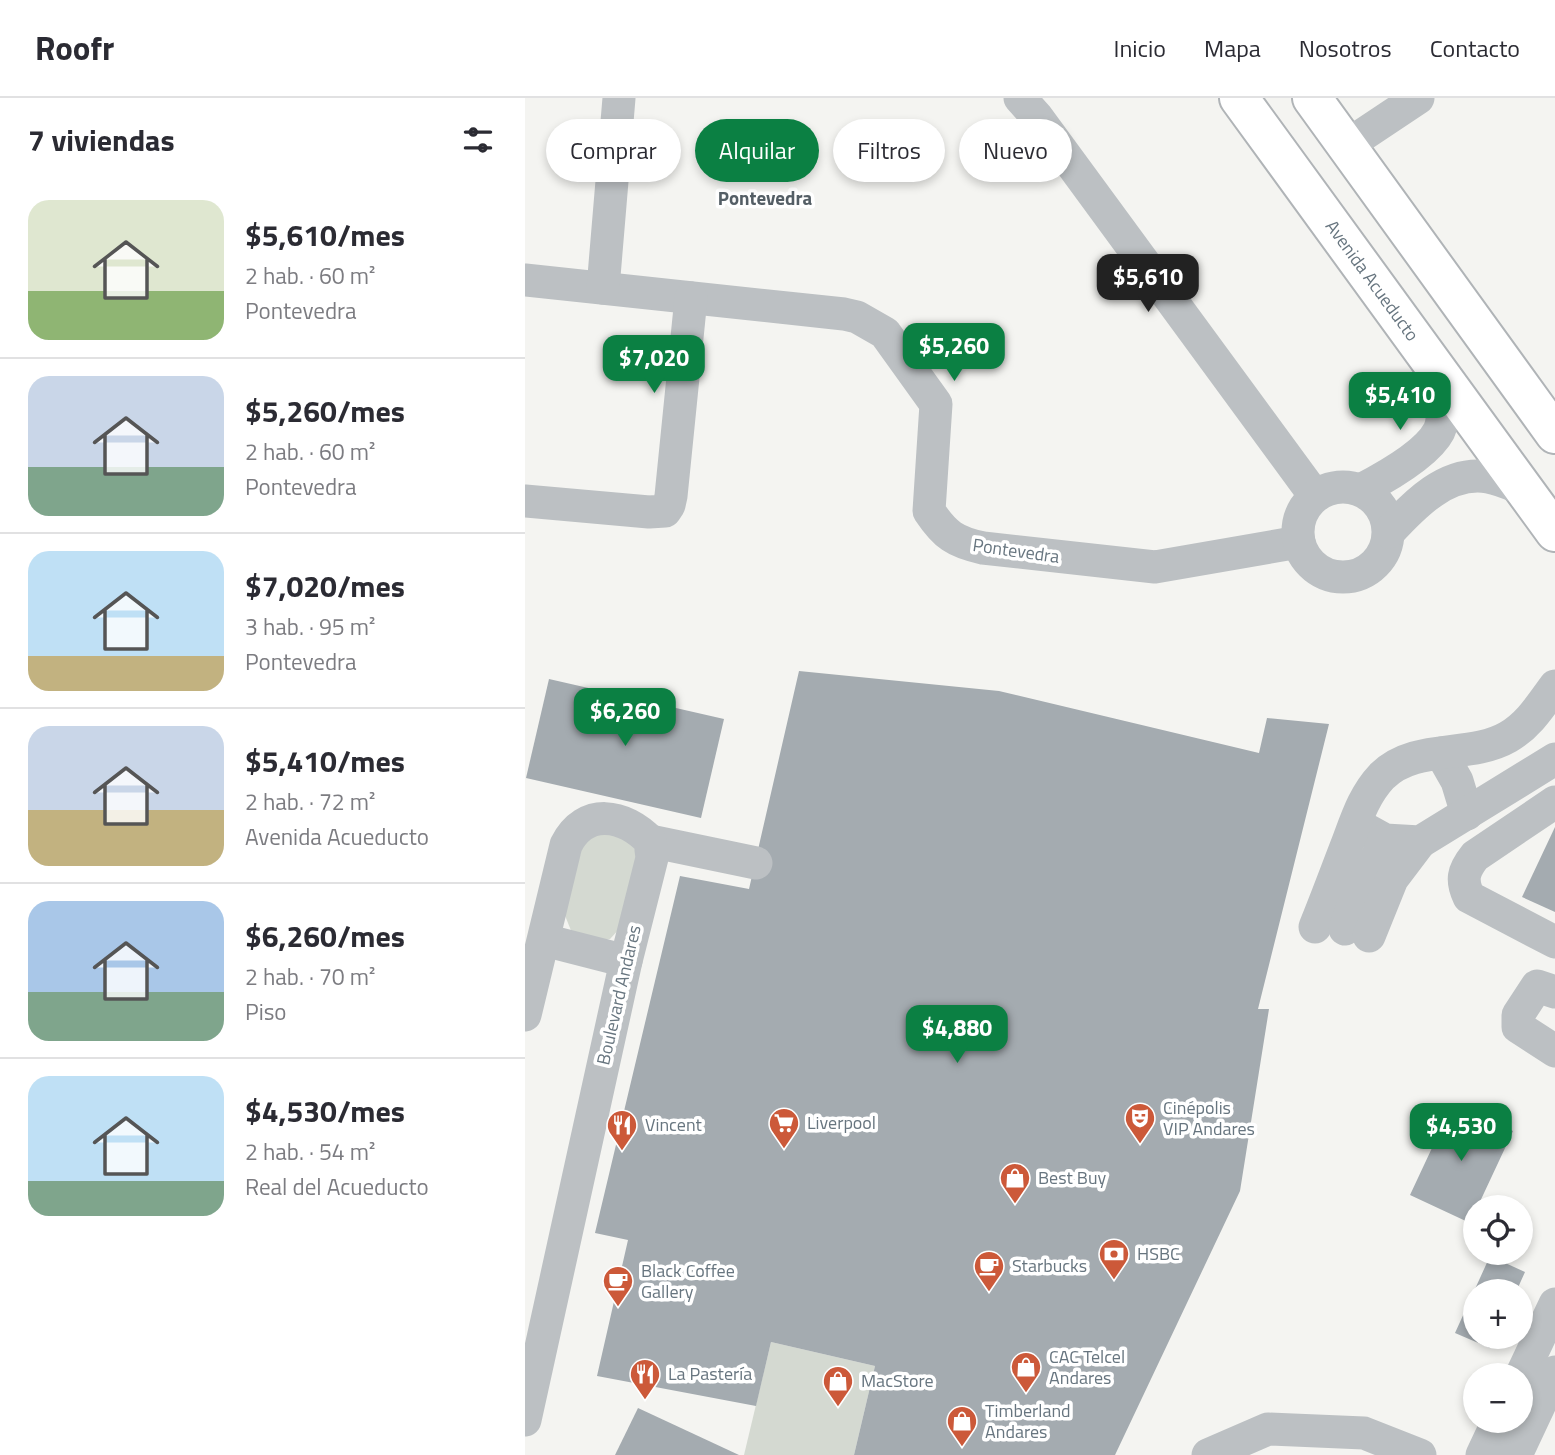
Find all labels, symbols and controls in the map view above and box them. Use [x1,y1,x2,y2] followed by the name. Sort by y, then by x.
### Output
[35,23,114,73] text: Roofr
[1114,30,1166,66] text: Inicio
[1204,30,1261,66] text: Mapa
[1299,30,1392,66] text: Nosotros
[1430,30,1520,66] text: Contacto
[28,117,175,163] text: 7 viviendas
[546,119,681,182] chip: Comprar
[695,119,819,182] chip: Alquilar
[833,119,945,182] chip: Filtros
[959,119,1072,182] chip: Nuevo
[459,121,497,159] icon: filters
[718,183,813,212] district label: Pontevedra
[245,212,405,258] text: $5,610/mes
[1319,214,1426,347] street label: Avenida Acueducto
[84,228,168,312] icon: home
[1091,254,1205,314] pin: $5,610
[245,258,375,293] text: 2 hab. · 60 m²
[1113,259,1183,294] text: $5,610
[245,293,357,328] text: Pontevedra
[897,324,1011,383] pin: $5,260
[919,328,989,363] text: $5,260
[597,336,711,395] pin: $7,020
[619,340,689,375] text: $7,020
[1343,372,1457,432] pin: $5,410
[1365,377,1435,412] text: $5,410
[245,388,405,434] text: $5,260/mes
[84,404,168,488] icon: home
[245,434,375,469] text: 2 hab. · 60 m²
[245,469,357,504] text: Pontevedra
[971,531,1061,570] street label: Pontevedra
[245,563,405,609] text: $7,020/mes
[84,579,168,663] icon: home
[245,609,375,644] text: 3 hab. · 95 m²
[245,644,357,679] text: Pontevedra
[568,688,682,748] pin: $6,260
[590,693,660,728] text: $6,260
[245,738,405,784] text: $5,410/mes
[84,754,168,838] icon: home
[245,784,375,819] text: 2 hab. · 72 m²
[245,819,429,854] text: Avenida Acueducto
[245,913,405,959] text: $6,260/mes
[589,922,648,1067] street label: Boulevard Andares
[84,929,168,1013] icon: home
[245,959,375,994] text: 2 hab. · 70 m²
[245,994,287,1029] text: Piso
[900,1006,1014,1065] pin: $4,880
[922,1010,992,1045] text: $4,880
[245,1088,405,1134] text: $4,530/mes
[1163,1094,1255,1142] place label: Cinépolis VIP Andares
[1123,1101,1157,1145] theatre icon: Cinépolis VIP Andares
[84,1104,168,1188] icon: home
[1404,1104,1518,1163] pin: $4,530
[767,1106,801,1150] supermarket icon: Liverpool
[605,1108,639,1152] restaurant icon: Vincent
[1426,1108,1496,1143] text: $4,530
[807,1109,876,1136] place label: Liverpool
[645,1111,703,1138] place label: Vincent
[245,1134,375,1169] text: 2 hab. · 54 m²
[998,1161,1032,1205] shop icon: Best Buy
[1038,1164,1106,1191] place label: Best Buy
[245,1169,429,1204] text: Real del Acueducto
[1463,1195,1533,1433] map controls
[1463,1195,1533,1265] button: locate
[1097,1237,1131,1281] bank icon: HSBC
[1137,1240,1180,1267] place label: HSBC
[972,1249,1006,1293] cafe icon: Starbucks
[1012,1252,1087,1279] place label: Starbucks
[641,1257,735,1305] place label: Black Coffee Gallery
[601,1264,635,1308] cafe icon: Black Coffee Gallery
[1463,1279,1533,1349] button: +
[1049,1343,1125,1391] place label: CAC Telcel Andares
[1009,1350,1043,1394] shop icon: CAC Telcel Andares
[628,1357,662,1401] restaurant icon: La Pastería
[668,1360,752,1387] place label: La Pastería
[1463,1363,1533,1433] button: −
[821,1364,855,1408] shop icon: MacStore
[861,1367,934,1394] place label: MacStore
[985,1397,1071,1445] place label: Timberland Andares
[945,1404,979,1448] shop icon: Timberland Andares

